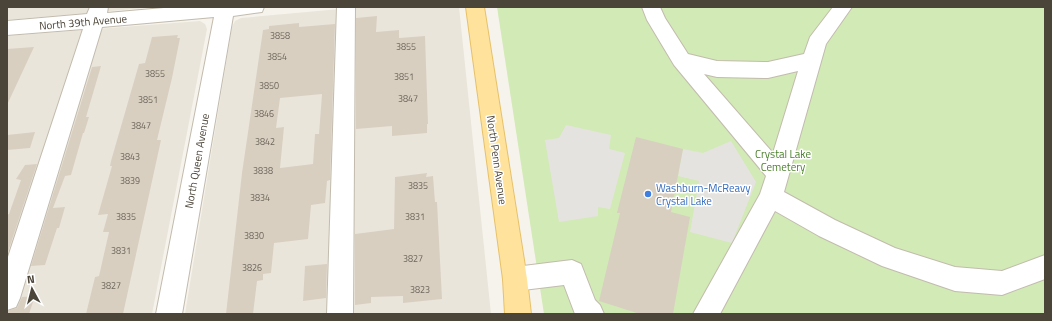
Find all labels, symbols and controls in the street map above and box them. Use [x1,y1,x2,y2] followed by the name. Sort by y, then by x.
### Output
[38,10,128,34] street label: North 39th Avenue
[270,29,290,42] house number: 3858
[396,40,416,53] house number: 3855
[267,50,287,63] house number: 3854
[145,67,165,80] house number: 3855
[394,70,414,83] house number: 3851
[259,79,279,92] house number: 3850
[398,92,418,105] house number: 3847
[138,93,158,106] house number: 3851
[254,107,274,120] house number: 3846
[181,112,213,210] street label: North Queen Avenue
[483,114,511,206] street label: North Penn Avenue
[131,119,151,132] house number: 3847
[255,135,275,148] house number: 3842
[755,146,811,175] park label: Crystal Lake Cemetery
[120,150,140,163] house number: 3843
[253,164,273,177] house number: 3838
[120,174,140,187] house number: 3839
[408,179,428,192] house number: 3835
[656,180,751,209] place label: Washburn-McReavy Crystal Lake
[643,189,653,199] marker: Washburn-McReavy Crystal Lake
[250,191,270,204] house number: 3834
[116,210,136,223] house number: 3835
[405,210,425,223] house number: 3831
[244,229,264,242] house number: 3830
[111,244,131,257] house number: 3831
[403,252,423,265] house number: 3827
[242,261,262,274] house number: 3826
[12,269,52,309] north arrow
[26,271,36,287] text: N
[101,279,121,292] house number: 3827
[410,283,430,296] house number: 3823

